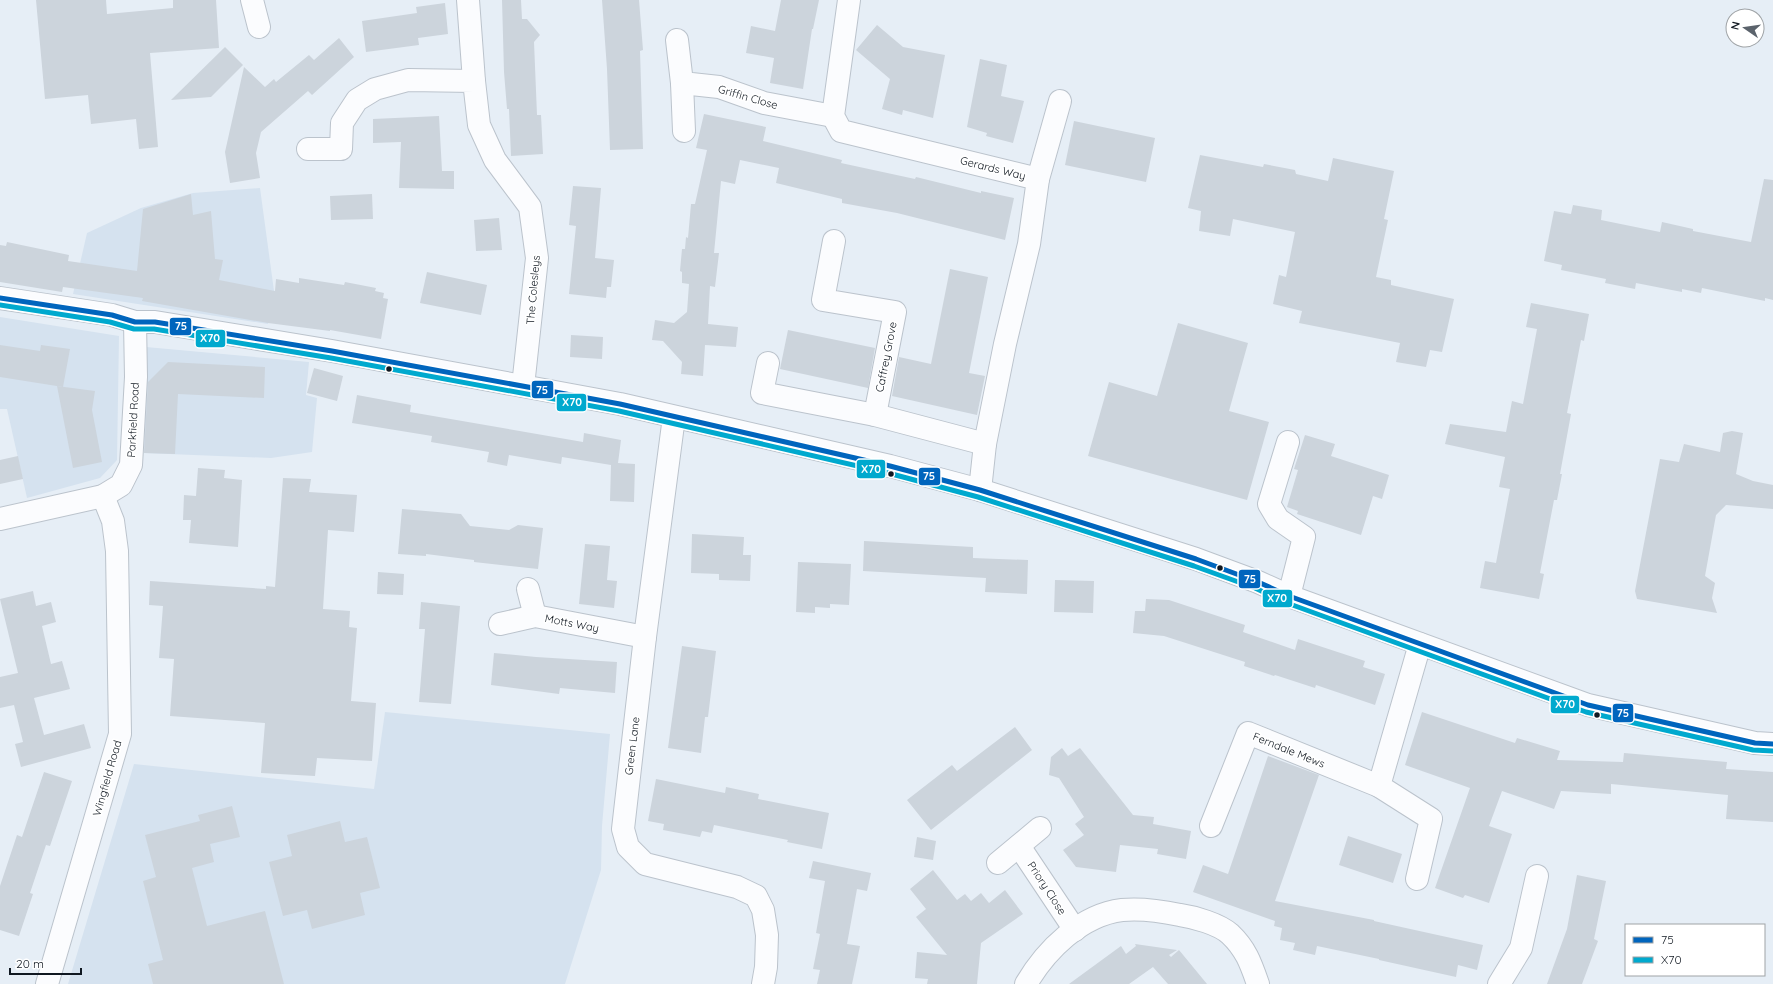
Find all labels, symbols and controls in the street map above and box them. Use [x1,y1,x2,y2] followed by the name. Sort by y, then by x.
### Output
[1725,8,1765,48] north arrow
[1728,20,1743,31] text: N
[717,82,779,112] street label: Griffin Close
[959,153,1027,183] street label: Gerards Way
[523,255,543,325] street label: The Colesleys
[169,317,192,336] line badge: 75
[175,319,187,333] text: 75
[872,321,900,393] street label: Caffrey Grove
[195,329,226,348] line badge: X70
[200,331,220,345] text: X70
[384,364,394,374] unlabelled marker
[531,380,554,399] line badge: 75
[124,382,142,458] street label: Parkfield Road
[536,383,548,397] text: 75
[556,393,587,412] line badge: X70
[562,395,582,409] text: X70
[856,459,886,479] line badge: X70
[861,462,881,476] text: X70
[918,467,941,486] line badge: 75
[886,469,896,479] unlabelled marker
[923,469,935,483] text: 75
[1215,563,1225,573] unlabelled marker
[1238,569,1261,589] line badge: 75
[1244,572,1256,586] text: 75
[1262,589,1293,608] line badge: X70
[1267,591,1287,605] text: X70
[544,611,600,635] street label: Motts Way
[1550,695,1580,714] line badge: X70
[1555,697,1575,711] text: X70
[1612,703,1634,723] line badge: 75
[1617,706,1629,720] text: 75
[1592,710,1602,720] unlabelled marker
[621,716,643,776] street label: Green Lane
[1251,729,1327,771] street label: Ferndale Mews
[90,739,124,817] street label: Wingfield Road
[1025,859,1069,917] street label: Priory Close
[1625,924,1765,976] legend
[1661,932,1674,947] text: 75
[10,950,81,976] scale bar
[1661,952,1682,967] text: X70
[16,956,44,971] text: 20 m

